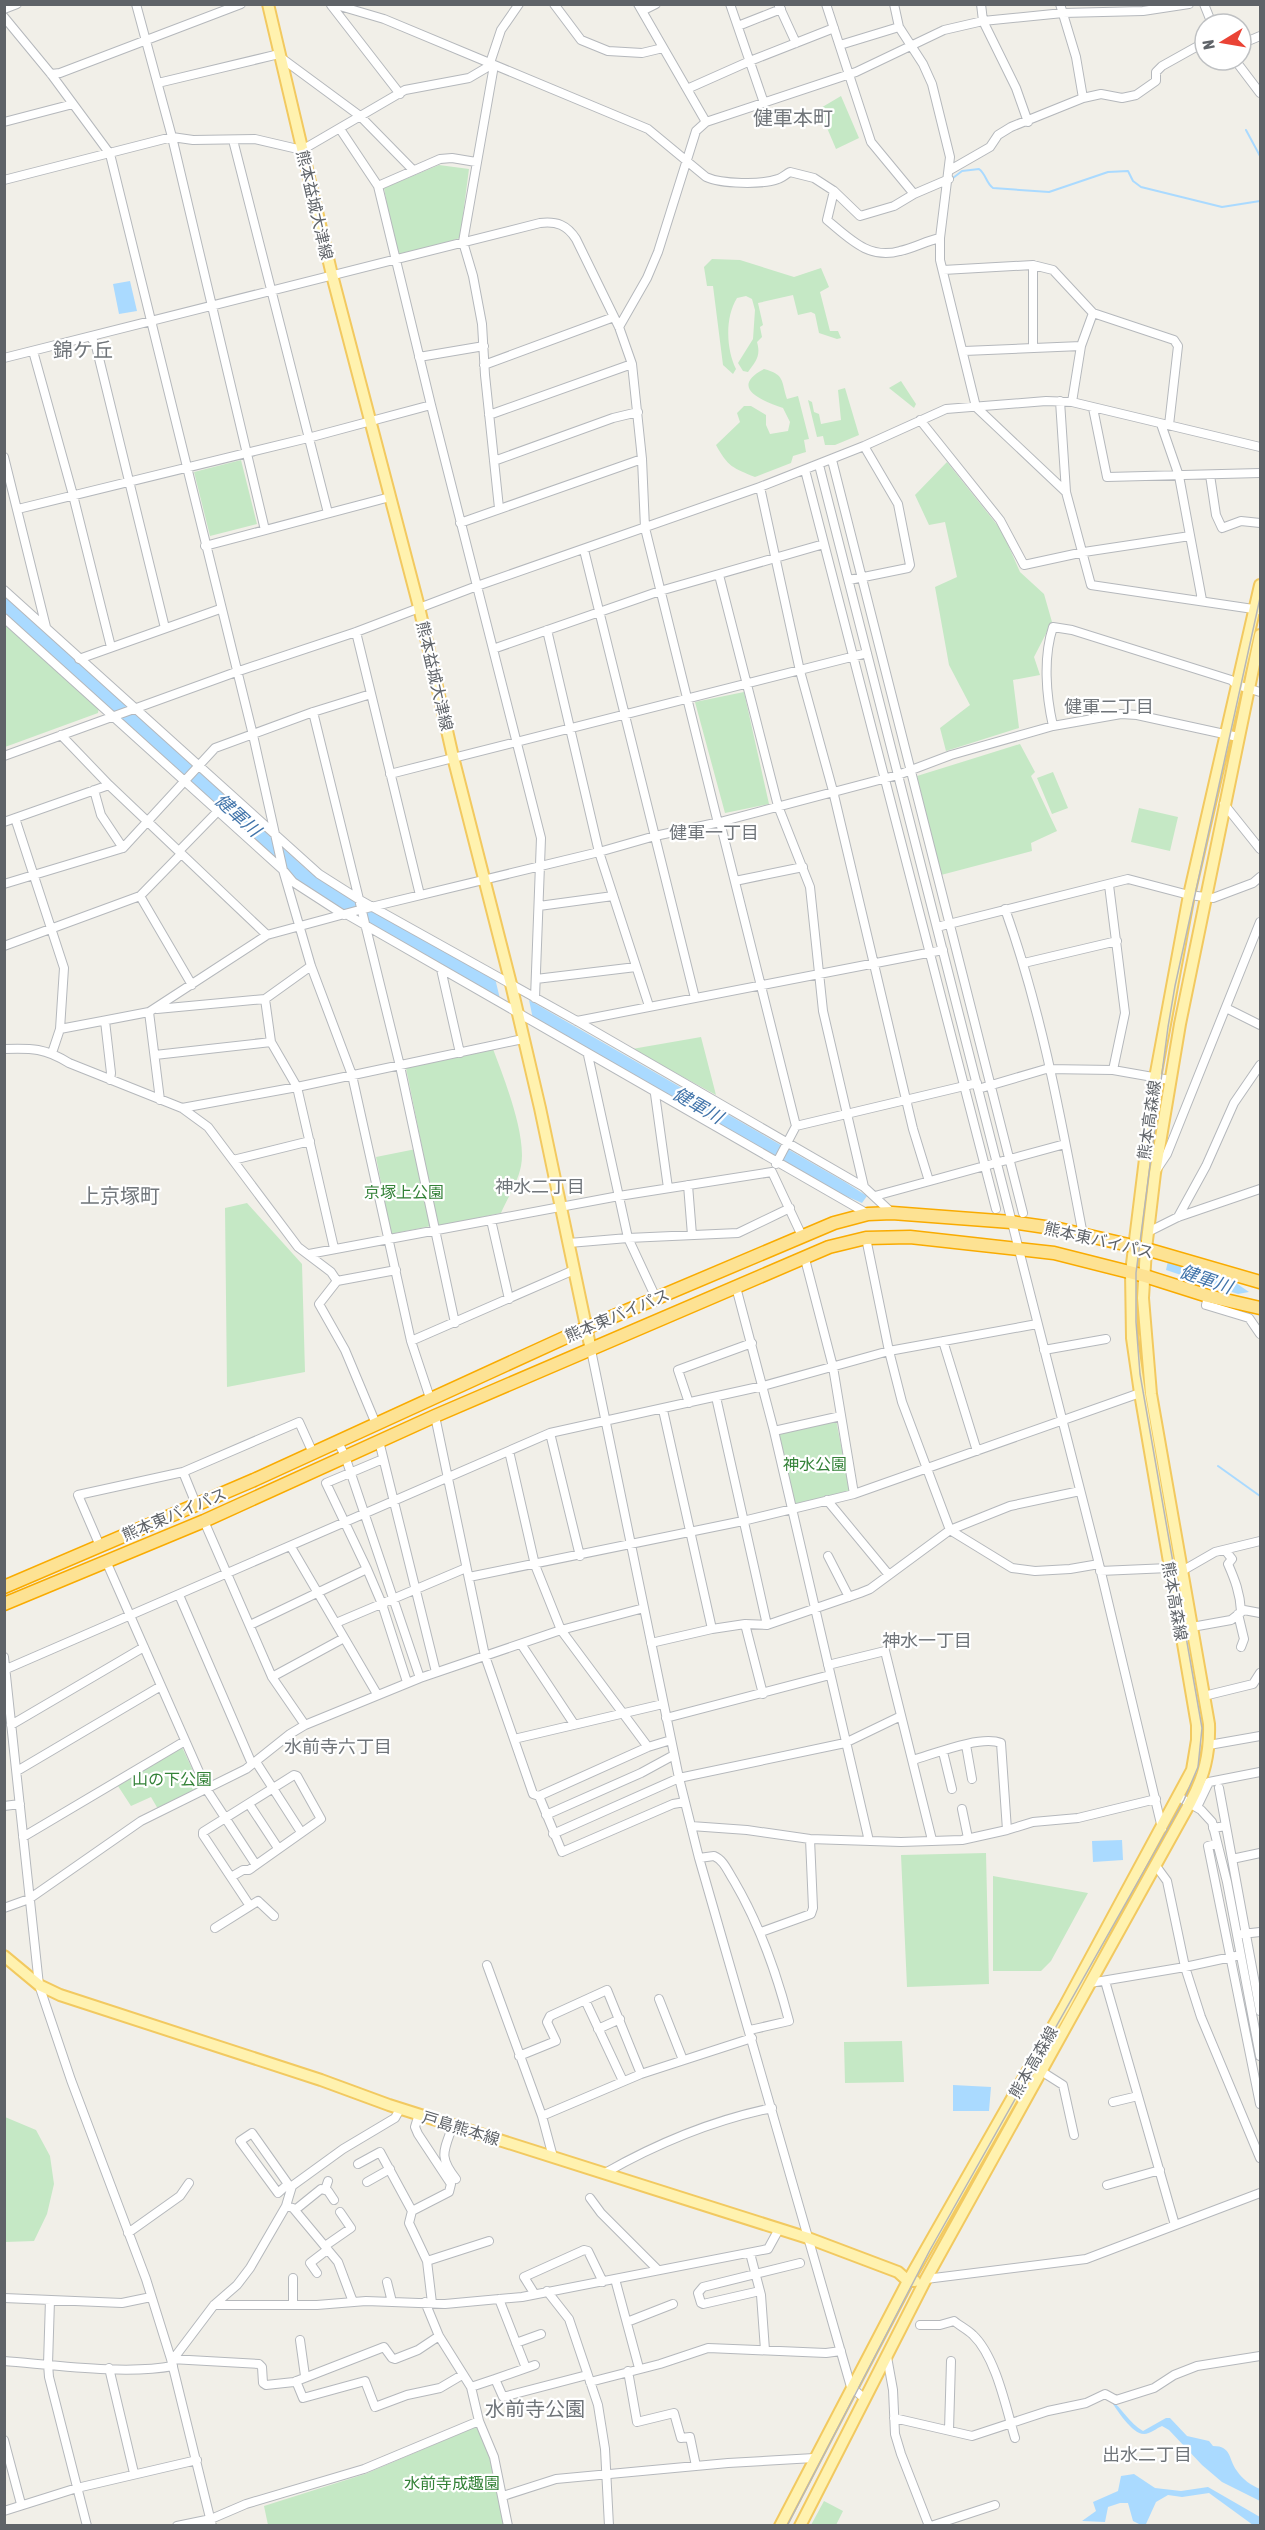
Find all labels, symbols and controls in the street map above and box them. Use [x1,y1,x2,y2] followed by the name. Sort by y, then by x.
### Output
[1193,12,1253,72] north arrow
[1199,39,1218,51] text: N
[753,106,833,129] district label: 健軍本町
[294,148,336,262] street label: 熊本益城大津線
[53,338,113,361] district label: 錦ケ丘
[414,619,456,733] street label: 熊本益城大津線
[1064,696,1154,717] district label: 健軍二丁目
[211,789,267,842] water label: 健軍川
[669,822,759,843] district label: 健軍一丁目
[1135,1079,1163,1161] street label: 熊本高森線
[669,1082,728,1129] water label: 健軍川
[495,1176,585,1197] district label: 神水二丁目
[364,1183,444,1201] park label: 京塚上公園
[80,1184,160,1207] district label: 上京塚町
[1043,1219,1155,1261] street label: 熊本東バイパス
[1177,1260,1237,1298] water label: 健軍川
[562,1285,672,1345] street label: 熊本東バイパス
[783,1455,847,1473] park label: 神水公園
[119,1484,229,1544] street label: 熊本東バイパス
[1159,1560,1191,1642] street label: 熊本高森線
[882,1630,972,1651] district label: 神水一丁目
[284,1736,392,1757] district label: 水前寺六丁目
[132,1770,212,1788] park label: 山の下公園
[1005,2023,1061,2101] street label: 熊本高森線
[420,2108,502,2148] street label: 戸島熊本線
[485,2397,585,2420] district label: 水前寺公園
[1102,2444,1192,2465] district label: 出水二丁目
[404,2474,500,2492] park label: 水前寺成趣園

